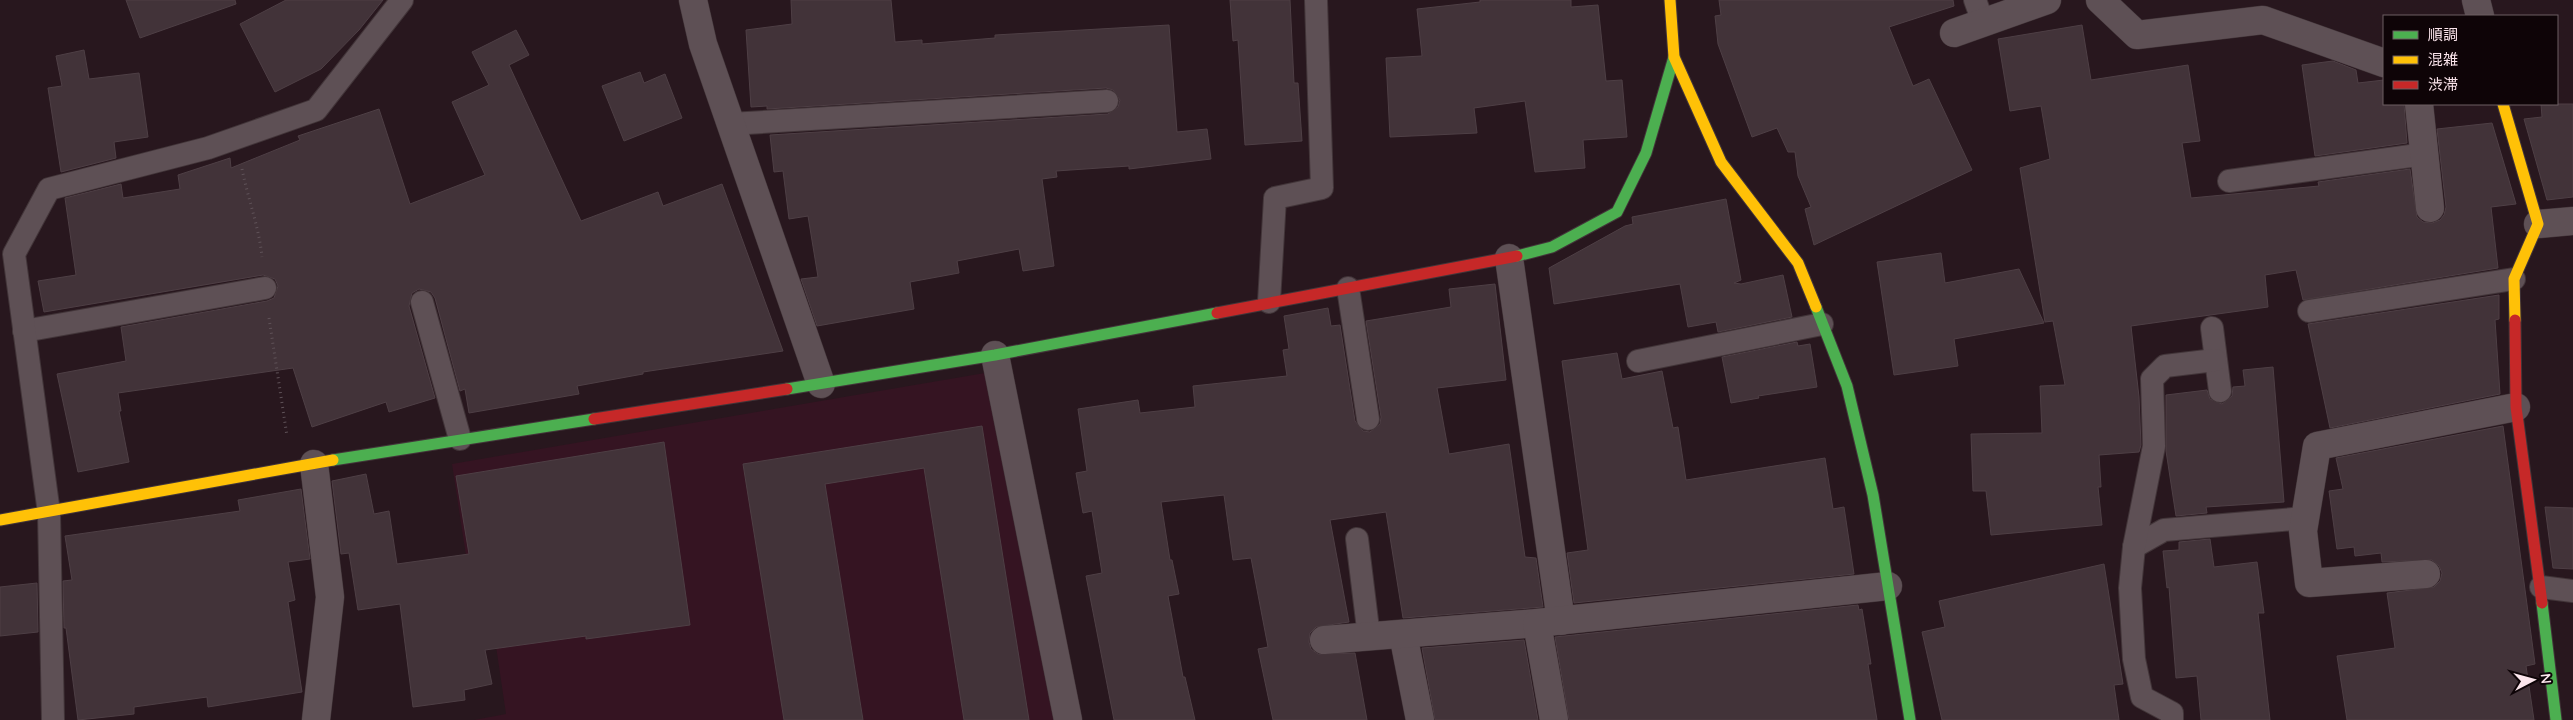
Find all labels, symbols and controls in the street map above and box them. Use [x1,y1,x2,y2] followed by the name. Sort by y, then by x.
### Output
[2383,15,2558,105] legend
[2428,25,2458,44] text: 順調
[2428,50,2458,69] text: 混雑
[2428,75,2458,94] text: 渋滞
[2508,655,2558,705] north arrow
[2536,673,2555,685] text: N

